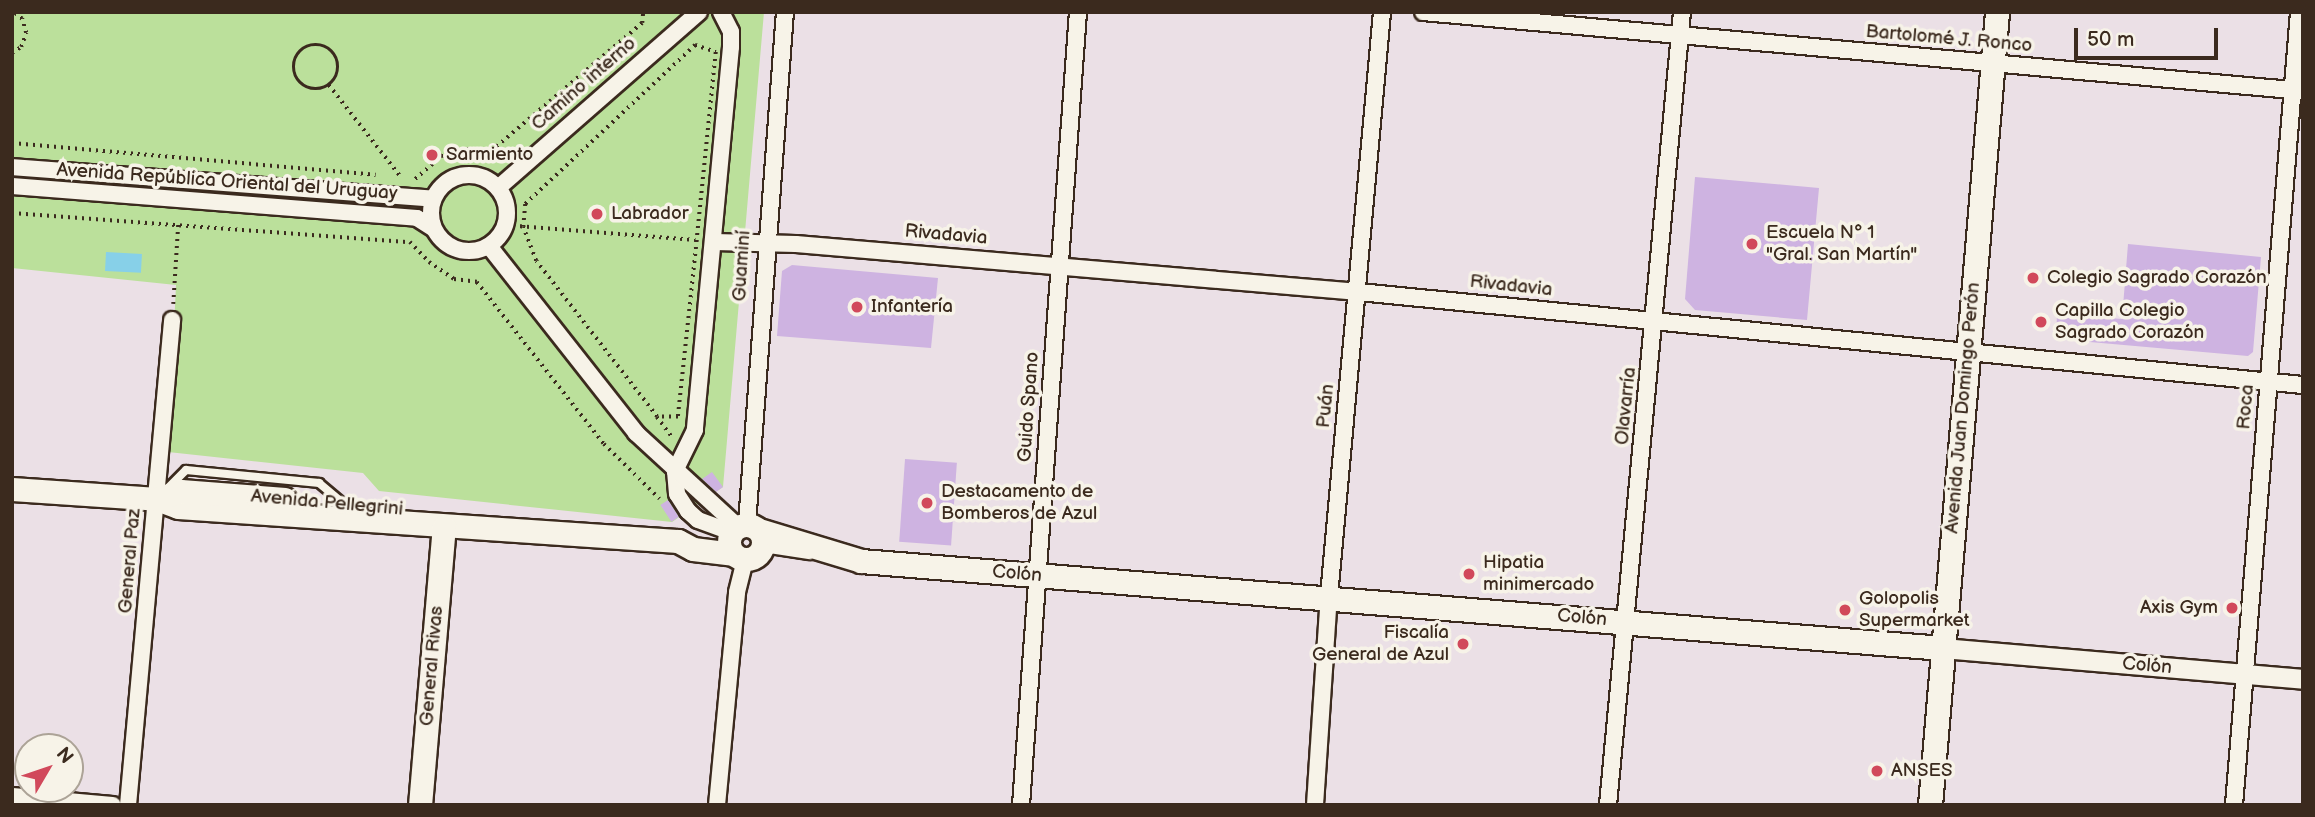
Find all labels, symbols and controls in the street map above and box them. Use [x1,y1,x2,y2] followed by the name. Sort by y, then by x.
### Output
[2077,14,2220,58] scale bar
[1864,20,2034,58] street label: Bartolomé J. Ronco
[2087,27,2134,52] text: 50 m
[527,32,641,136] street label: Camino interno
[446,144,533,166] place label: Sarmiento
[424,147,440,163] marker: Sarmiento
[56,159,398,205] street label: Avenida República Oriental del Uruguay
[611,203,689,225] place label: Labrador
[589,206,605,222] marker: Labrador
[904,220,988,250] street label: Rivadavia
[1766,222,1918,266] place label: Escuela Nº 1 "Gral. San Martín"
[728,230,756,302] street label: Guaminí
[1744,236,1760,252] marker: Escuela Nº 1 "Gral. San Martín"
[2047,267,2267,289] place label: Colegio Sagrado Corazón
[1469,270,1553,302] street label: Rivadavia
[2025,270,2041,286] marker: Colegio Sagrado Corazón
[1941,281,1985,535] street label: Avenida Juan Domingo Perón
[871,296,953,318] place label: Infantería
[849,299,865,315] marker: Infantería
[2055,300,2204,344] place label: Capilla Colegio Sagrado Corazón
[2033,314,2049,330] marker: Capilla Colegio Sagrado Corazón
[1014,351,1044,463] street label: Guido Spano
[1611,366,1641,446] street label: Olavarría
[1312,383,1340,429] street label: Puán
[2233,384,2259,430] street label: Roca
[941,481,1097,525] place label: Destacamento de Bomberos de Azul
[250,485,404,521] street label: Avenida Pellegrini
[919,495,935,511] marker: Destacamento de Bomberos de Azul
[114,508,146,614] street label: General Paz
[1483,552,1594,596] place label: Hipatia minimercado
[991,560,1043,588] street label: Colón
[1461,566,1477,582] marker: Hipatia minimercado
[1859,588,1970,632] place label: Golopolis Supermarket
[2140,597,2218,619] place label: Axis Gym
[2224,600,2240,616] marker: Axis Gym
[1837,602,1853,618] marker: Golopolis Supermarket
[1556,604,1608,632] street label: Colón
[415,605,449,727] street label: General Rivas
[1312,622,1449,666] place label: Fiscalía General de Azul
[1455,636,1471,652] marker: Fiscalía General de Azul
[2121,652,2173,680] street label: Colón
[14,733,84,803] north arrow
[51,743,78,769] text: N
[1891,760,1952,782] place label: ANSES
[1869,763,1885,779] marker: ANSES

